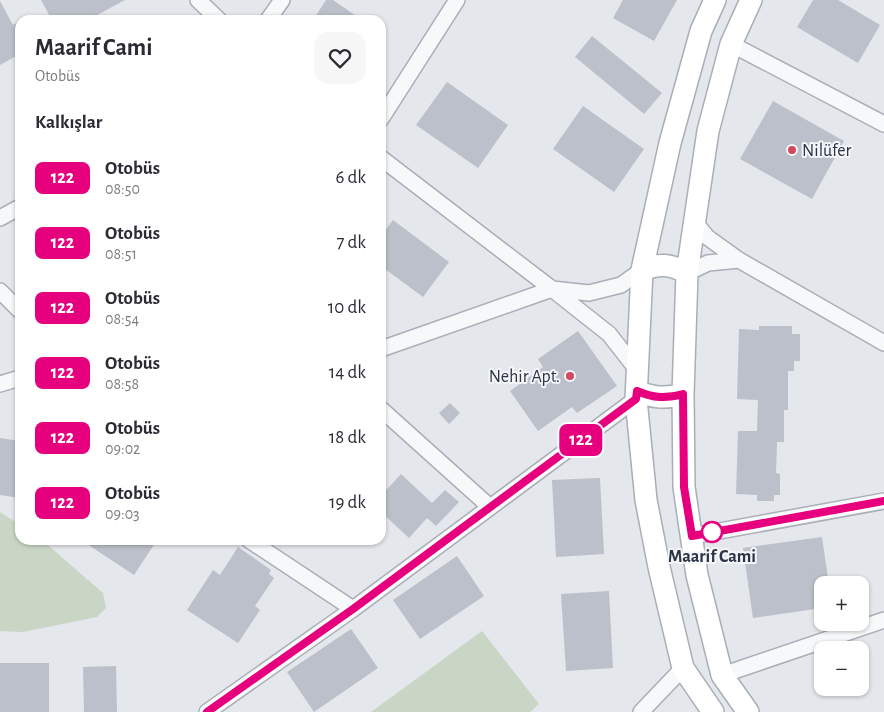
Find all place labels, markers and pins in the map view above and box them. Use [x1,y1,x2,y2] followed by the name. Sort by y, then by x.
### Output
[802,142,852,160] place label: Nilüfer
[786,144,798,156] marker: Nilüfer
[489,368,560,386] place label: Nehir Apt.
[564,370,576,382] marker: Nehir Apt.
[701,521,723,543] marker: Maarif Cami
[668,548,756,566] place label: Maarif Cami

